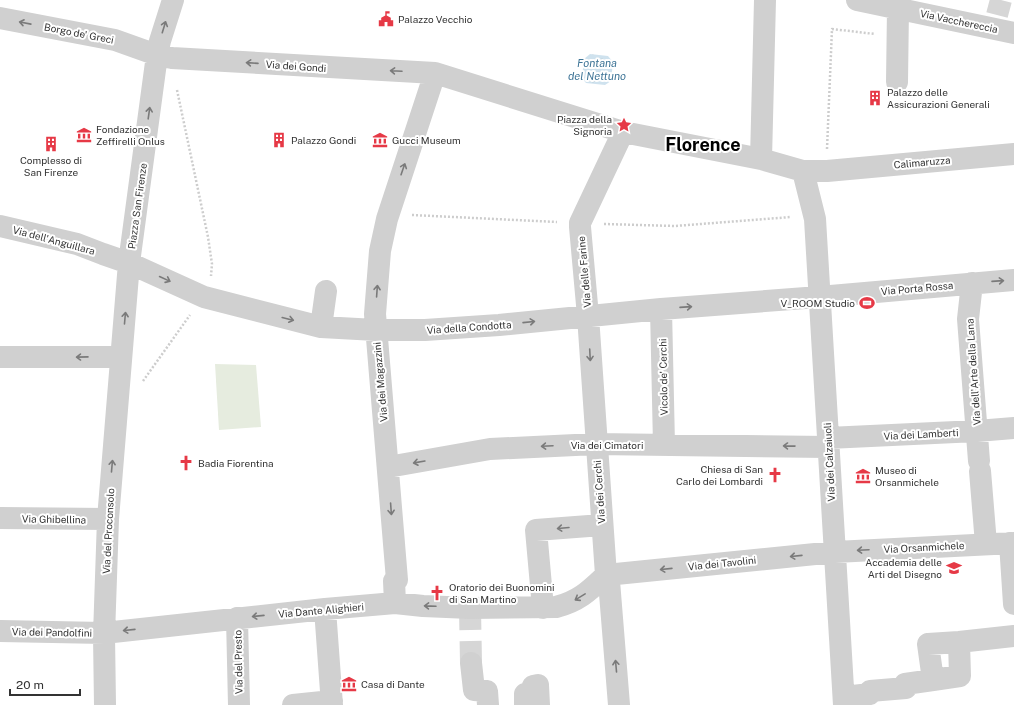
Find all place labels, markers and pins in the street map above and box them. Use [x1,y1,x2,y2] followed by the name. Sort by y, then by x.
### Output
[377,10,395,28] public building icon: Palazzo Vecchio
[398,13,473,25] place label: Palazzo Vecchio
[887,86,990,110] place label: Palazzo delle Assicurazioni Generali
[866,89,884,107] building icon: Palazzo delle Assicurazioni Generali
[557,113,612,137] place label: Piazza della Signoria
[615,116,633,134] place icon: Piazza della Signoria
[96,123,165,147] place label: Fondazione Zeffirelli Onlus
[75,126,93,144] museum icon: Fondazione Zeffirelli Onlus
[270,131,288,149] building icon: Palazzo Gondi
[371,131,389,149] museum icon: Gucci Museum
[291,134,356,146] place label: Palazzo Gondi
[392,134,461,146] place label: Gucci Museum
[42,135,60,153] building icon: Complesso di San Firenze
[20,154,82,178] place label: Complesso di San Firenze
[858,294,876,312] sports icon: V_ROOM Studio
[781,297,855,309] place label: V_ROOM Studio
[177,454,195,472] church icon: Badia Fiorentina
[198,457,274,469] place label: Badia Fiorentina
[676,463,763,487] place label: Chiesa di San Carlo dei Lombardi
[875,464,939,488] place label: Museo di Orsanmichele
[766,466,784,484] church icon: Chiesa di San Carlo dei Lombardi
[854,467,872,485] museum icon: Museo di Orsanmichele
[865,556,942,580] place label: Accademia delle Arti del Disegno
[945,559,963,577] school or university icon: Accademia delle Arti del Disegno
[449,581,555,605] place label: Oratorio dei Buonomini di San Martino
[428,584,446,602] church icon: Oratorio dei Buonomini di San Martino
[340,675,358,693] museum icon: Casa di Dante
[361,678,425,690] place label: Casa di Dante

